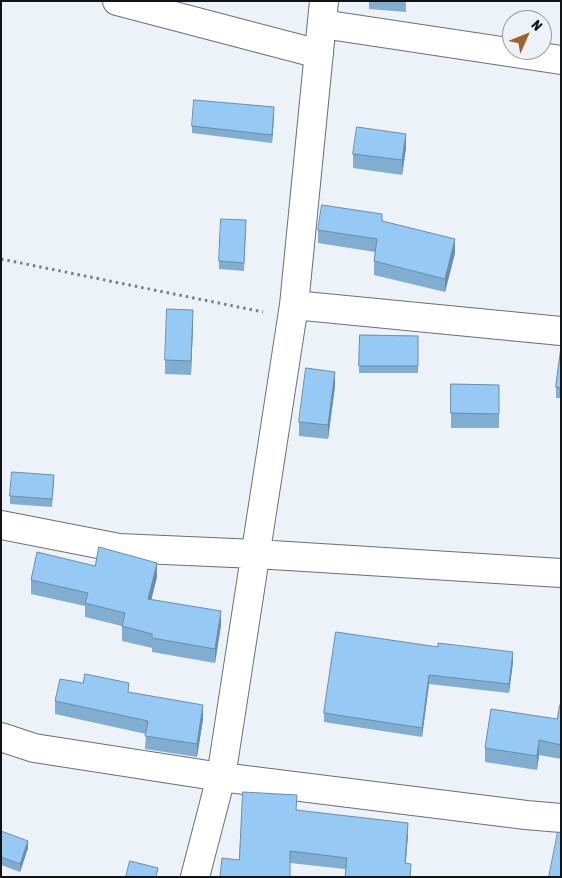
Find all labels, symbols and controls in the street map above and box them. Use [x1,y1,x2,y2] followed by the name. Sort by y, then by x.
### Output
[502,10,552,60] north arrow
[528,17,546,34] text: N

